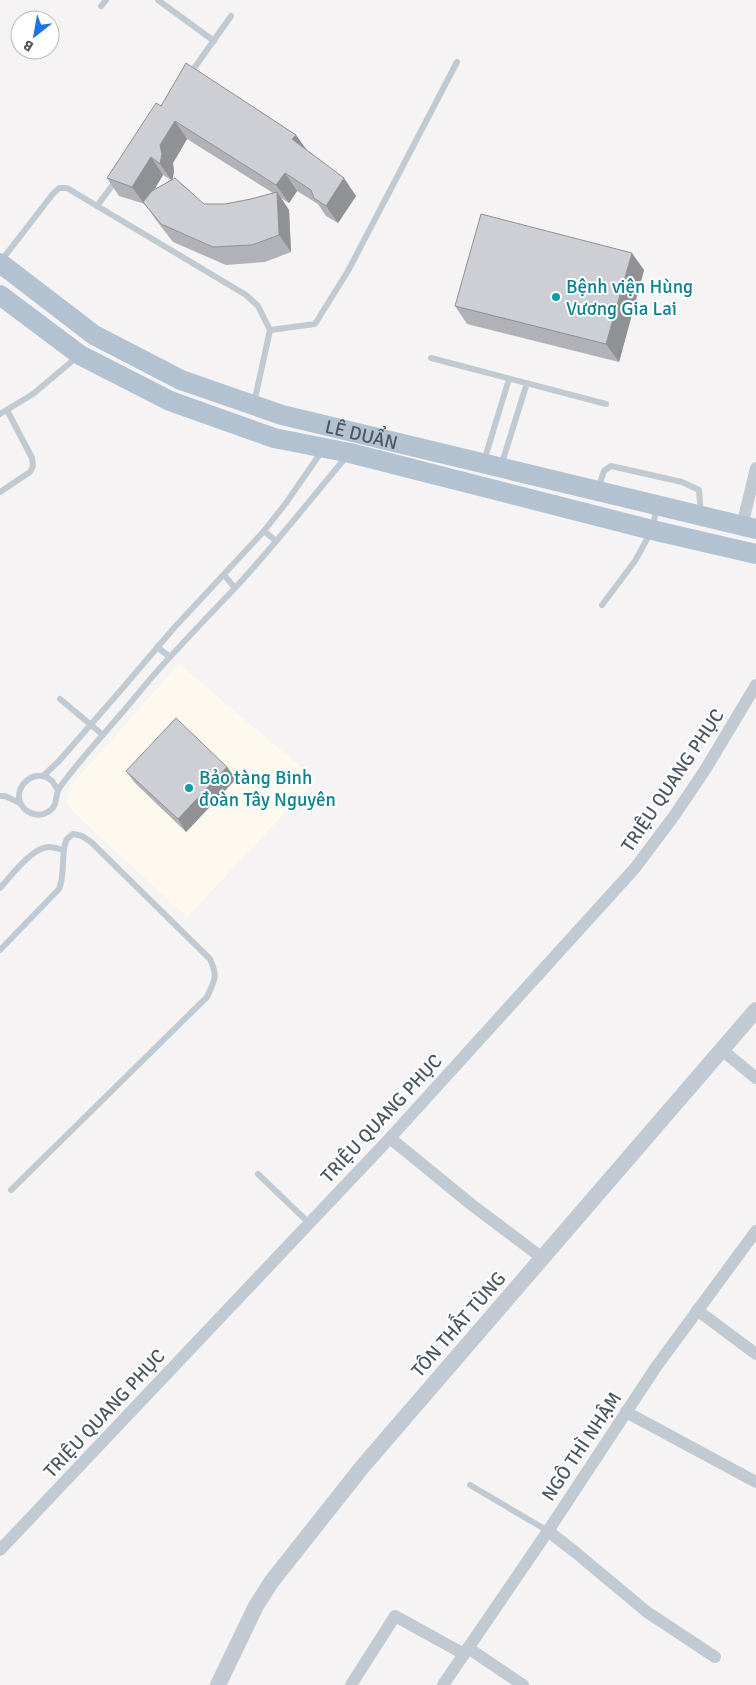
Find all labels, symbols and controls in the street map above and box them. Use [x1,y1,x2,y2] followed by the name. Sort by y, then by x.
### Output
[10,10,60,60] north arrow
[20,36,37,55] text: B
[566,275,693,321] place label: Bệnh viện Hùng Vương Gia Lai
[550,291,562,303] marker: Bệnh viện Hùng Vương Gia Lai
[323,415,400,455] street label: LÊ DUẨN
[616,705,730,857] street label: TRIỆU QUANG PHỤC
[199,766,336,812] place label: Bảo tàng Binh đoàn Tây Nguyên
[183,782,195,794] marker: Bảo tàng Binh đoàn Tây Nguyên
[316,1049,448,1188] street label: TRIỆU QUANG PHỤC
[404,1265,511,1382] street label: TÔN THẤT TÙNG
[39,1344,171,1483] street label: TRIỆU QUANG PHỤC
[537,1387,627,1506] street label: NGÔ THÌ NHẬM

